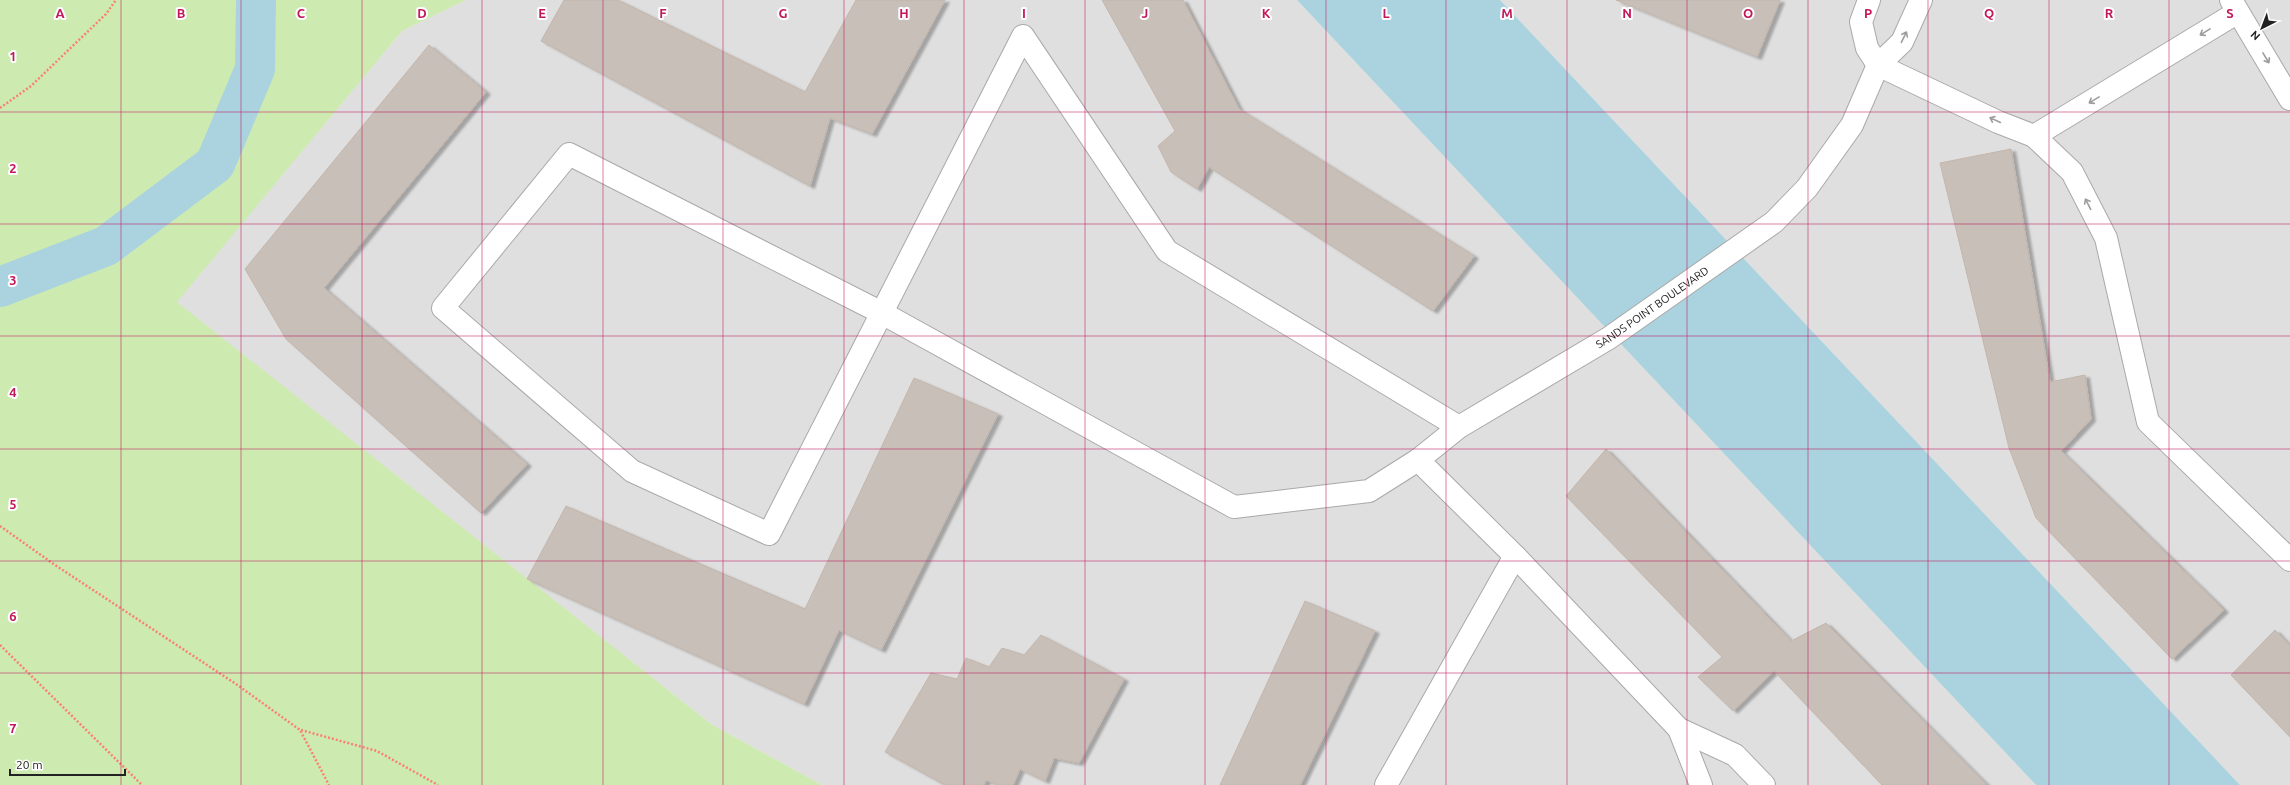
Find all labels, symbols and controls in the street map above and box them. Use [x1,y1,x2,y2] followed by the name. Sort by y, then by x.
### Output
[55,6,65,20] text: A
[177,6,186,20] text: B
[297,6,306,20] text: C
[417,6,427,20] text: D
[538,6,546,20] text: E
[659,6,667,20] text: F
[779,6,788,20] text: G
[899,6,909,20] text: H
[1022,6,1026,20] text: I
[1142,6,1148,20] text: J
[1262,6,1271,20] text: K
[1382,6,1390,20] text: L
[1501,6,1513,20] text: M
[1622,6,1632,20] text: N
[1743,6,1753,20] text: O
[1864,6,1872,20] text: P
[1984,6,1994,20] text: Q
[2105,6,2114,20] text: R
[2226,6,2234,20] text: S
[2242,8,2282,48] north arrow
[2248,28,2262,43] text: N
[2199,29,2211,37] one-way arrow
[1901,31,1908,43] one-way arrow
[9,49,17,63] text: 1
[2262,52,2270,64] one-way arrow
[2089,96,2100,104] one-way arrow
[1989,116,2001,123] one-way arrow
[9,161,17,175] text: 2
[2084,198,2091,210] one-way arrow
[1594,264,1711,350] street label: SANDS POINT BOULEVARD
[9,273,17,287] text: 3
[9,385,17,399] text: 4
[9,497,17,511] text: 5
[9,609,17,623] text: 6
[9,721,17,735] text: 7
[10,751,125,777] scale bar
[16,758,43,771] text: 20 m

